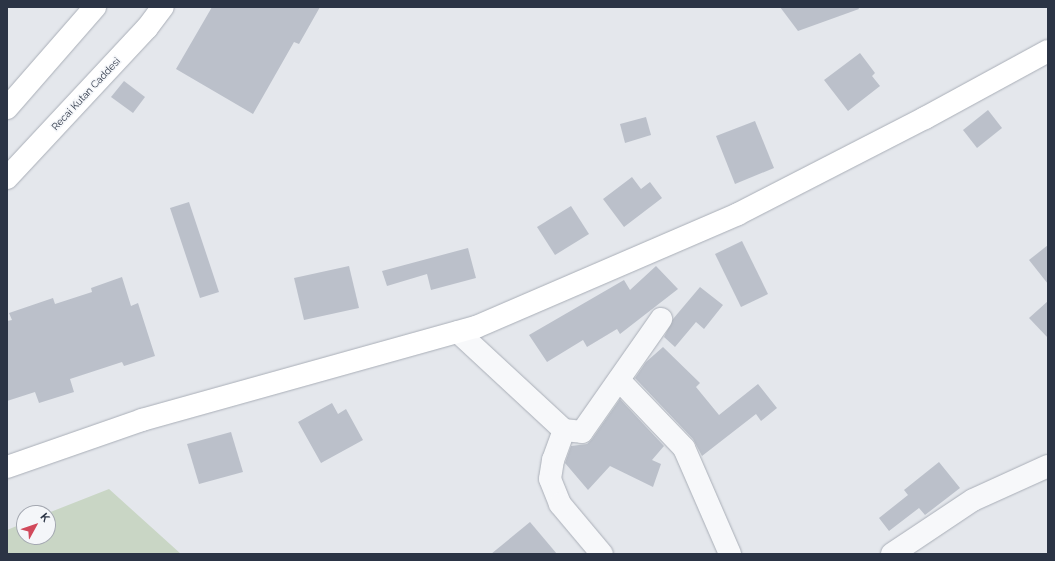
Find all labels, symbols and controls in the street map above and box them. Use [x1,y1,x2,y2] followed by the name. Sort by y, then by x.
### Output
[49,55,123,133] street label: Recai Kutan Caddesi
[16,505,56,545] north arrow
[37,511,52,525] text: K

